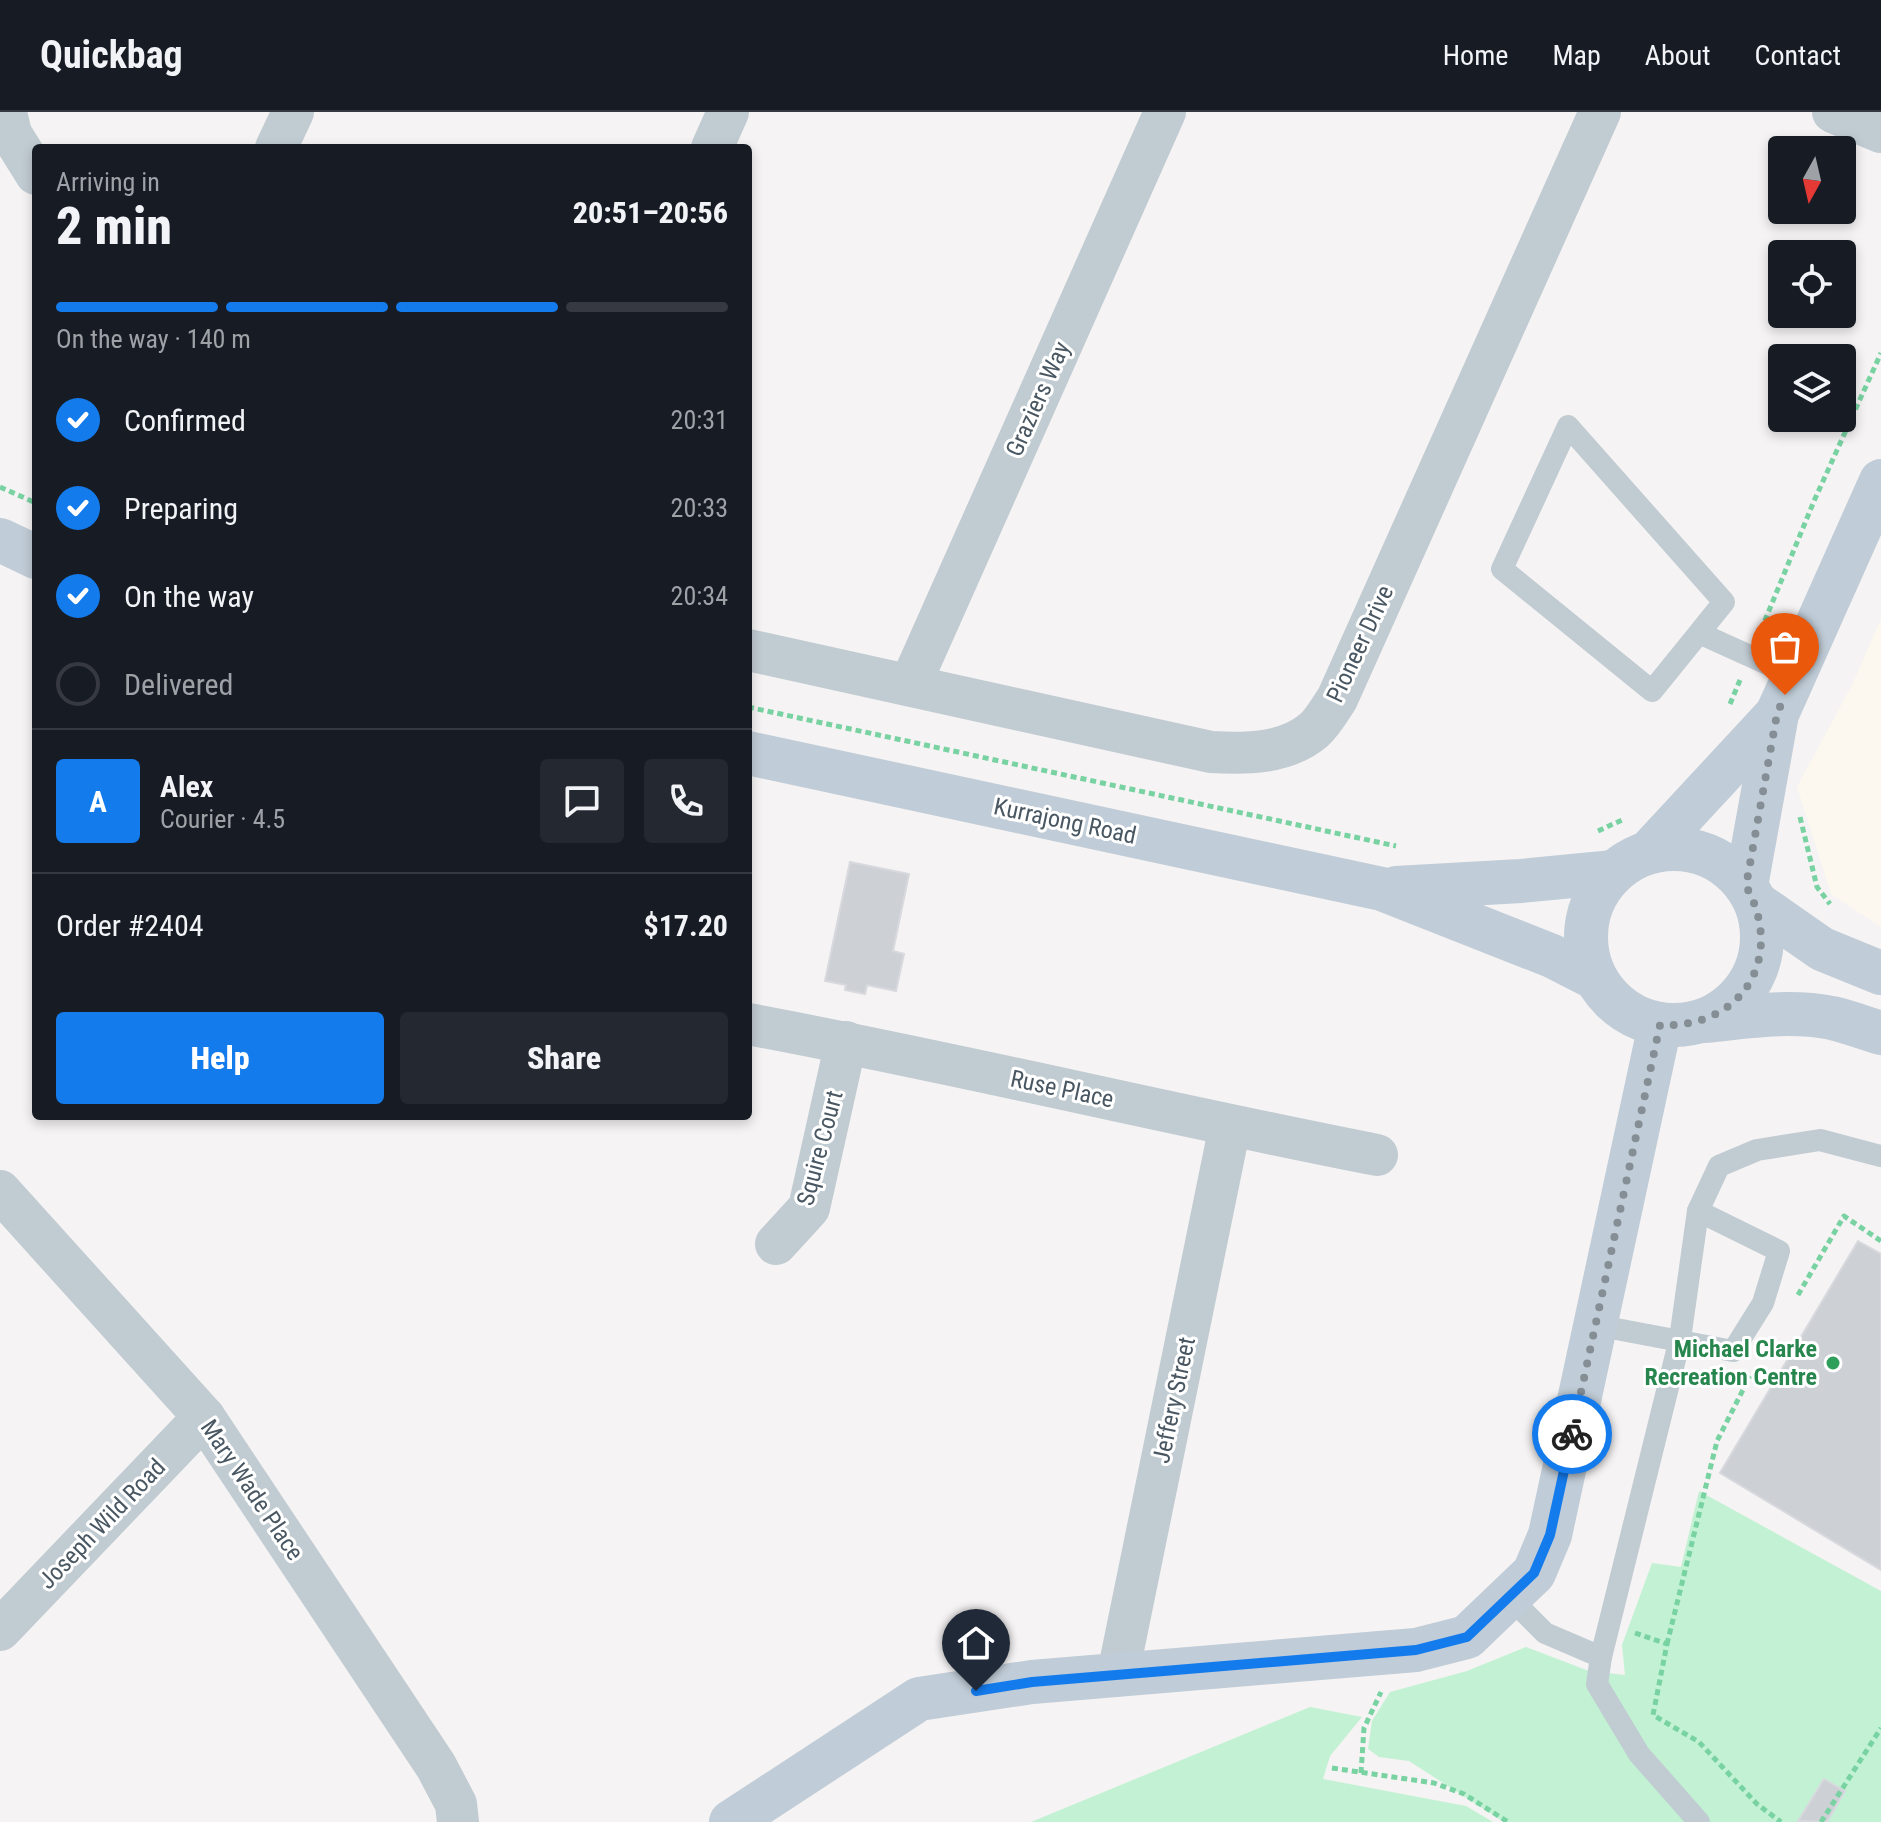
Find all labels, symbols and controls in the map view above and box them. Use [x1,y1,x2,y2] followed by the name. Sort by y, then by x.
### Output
[40,33,183,77] text: Quickbag
[1443,39,1508,72] text: Home
[1552,39,1601,72] text: Map
[1645,39,1711,72] text: About
[1755,39,1841,72] text: Contact
[1768,136,1856,224] north arrow
[1768,136,1856,432] map controls
[56,167,160,197] text: Arriving in
[573,195,728,230] text: 20:51–20:56
[56,196,172,257] text: 2 min
[1768,240,1856,328] button: locate
[56,324,251,354] text: On the way · 140 m
[1000,337,1076,461] street label: Graziers Way
[1768,344,1856,432] button: layers
[56,398,100,442] icon: check
[124,403,246,438] text: Confirmed
[671,405,728,435] text: 20:31
[56,486,100,530] icon: check
[124,491,238,526] text: Preparing
[671,493,728,523] text: 20:33
[56,574,100,618] icon: check
[124,579,254,614] text: On the way
[671,581,728,611] text: 20:34
[1321,581,1399,707] street label: Pioneer Drive
[1751,613,1819,695] pin
[1763,625,1807,669] icon: bag
[124,667,233,702] text: Delivered
[540,759,624,843] button: chat
[644,759,728,843] button: phone
[160,769,213,804] text: Alex
[89,784,107,819] text: A
[991,792,1139,850] street label: Kurrajong Road
[160,804,285,834] text: Courier · 4.5
[56,908,204,943] text: Order #2404
[643,908,728,943] text: $17.20
[56,1012,384,1104] button: Help
[400,1012,728,1104] button: Share
[1008,1064,1116,1114] street label: Ruse Place
[791,1088,849,1208] street label: Squire Court
[1147,1334,1201,1466] street label: Jeffery Street
[1644,1335,1817,1391] place label: Michael Clarke Recreation Centre
[1824,1354,1842,1372] marker: Michael Clarke Recreation Centre
[1532,1394,1612,1474] courier
[1550,1412,1594,1456] icon: bike
[195,1414,309,1566] street label: Mary Wade Place
[33,1453,171,1595] street label: Joseph Wild Road
[942,1609,1010,1691] pin
[954,1621,998,1665] icon: home

